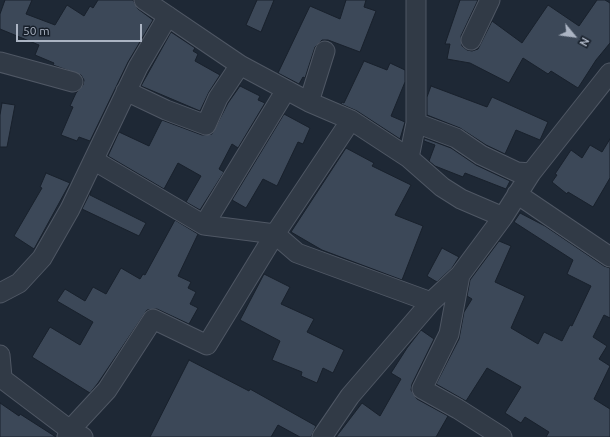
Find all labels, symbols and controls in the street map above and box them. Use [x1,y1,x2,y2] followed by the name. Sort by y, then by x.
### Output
[18,16,144,42] scale bar
[554,16,594,56] north arrow
[23,24,50,37] text: 50 m
[577,35,592,48] text: N

